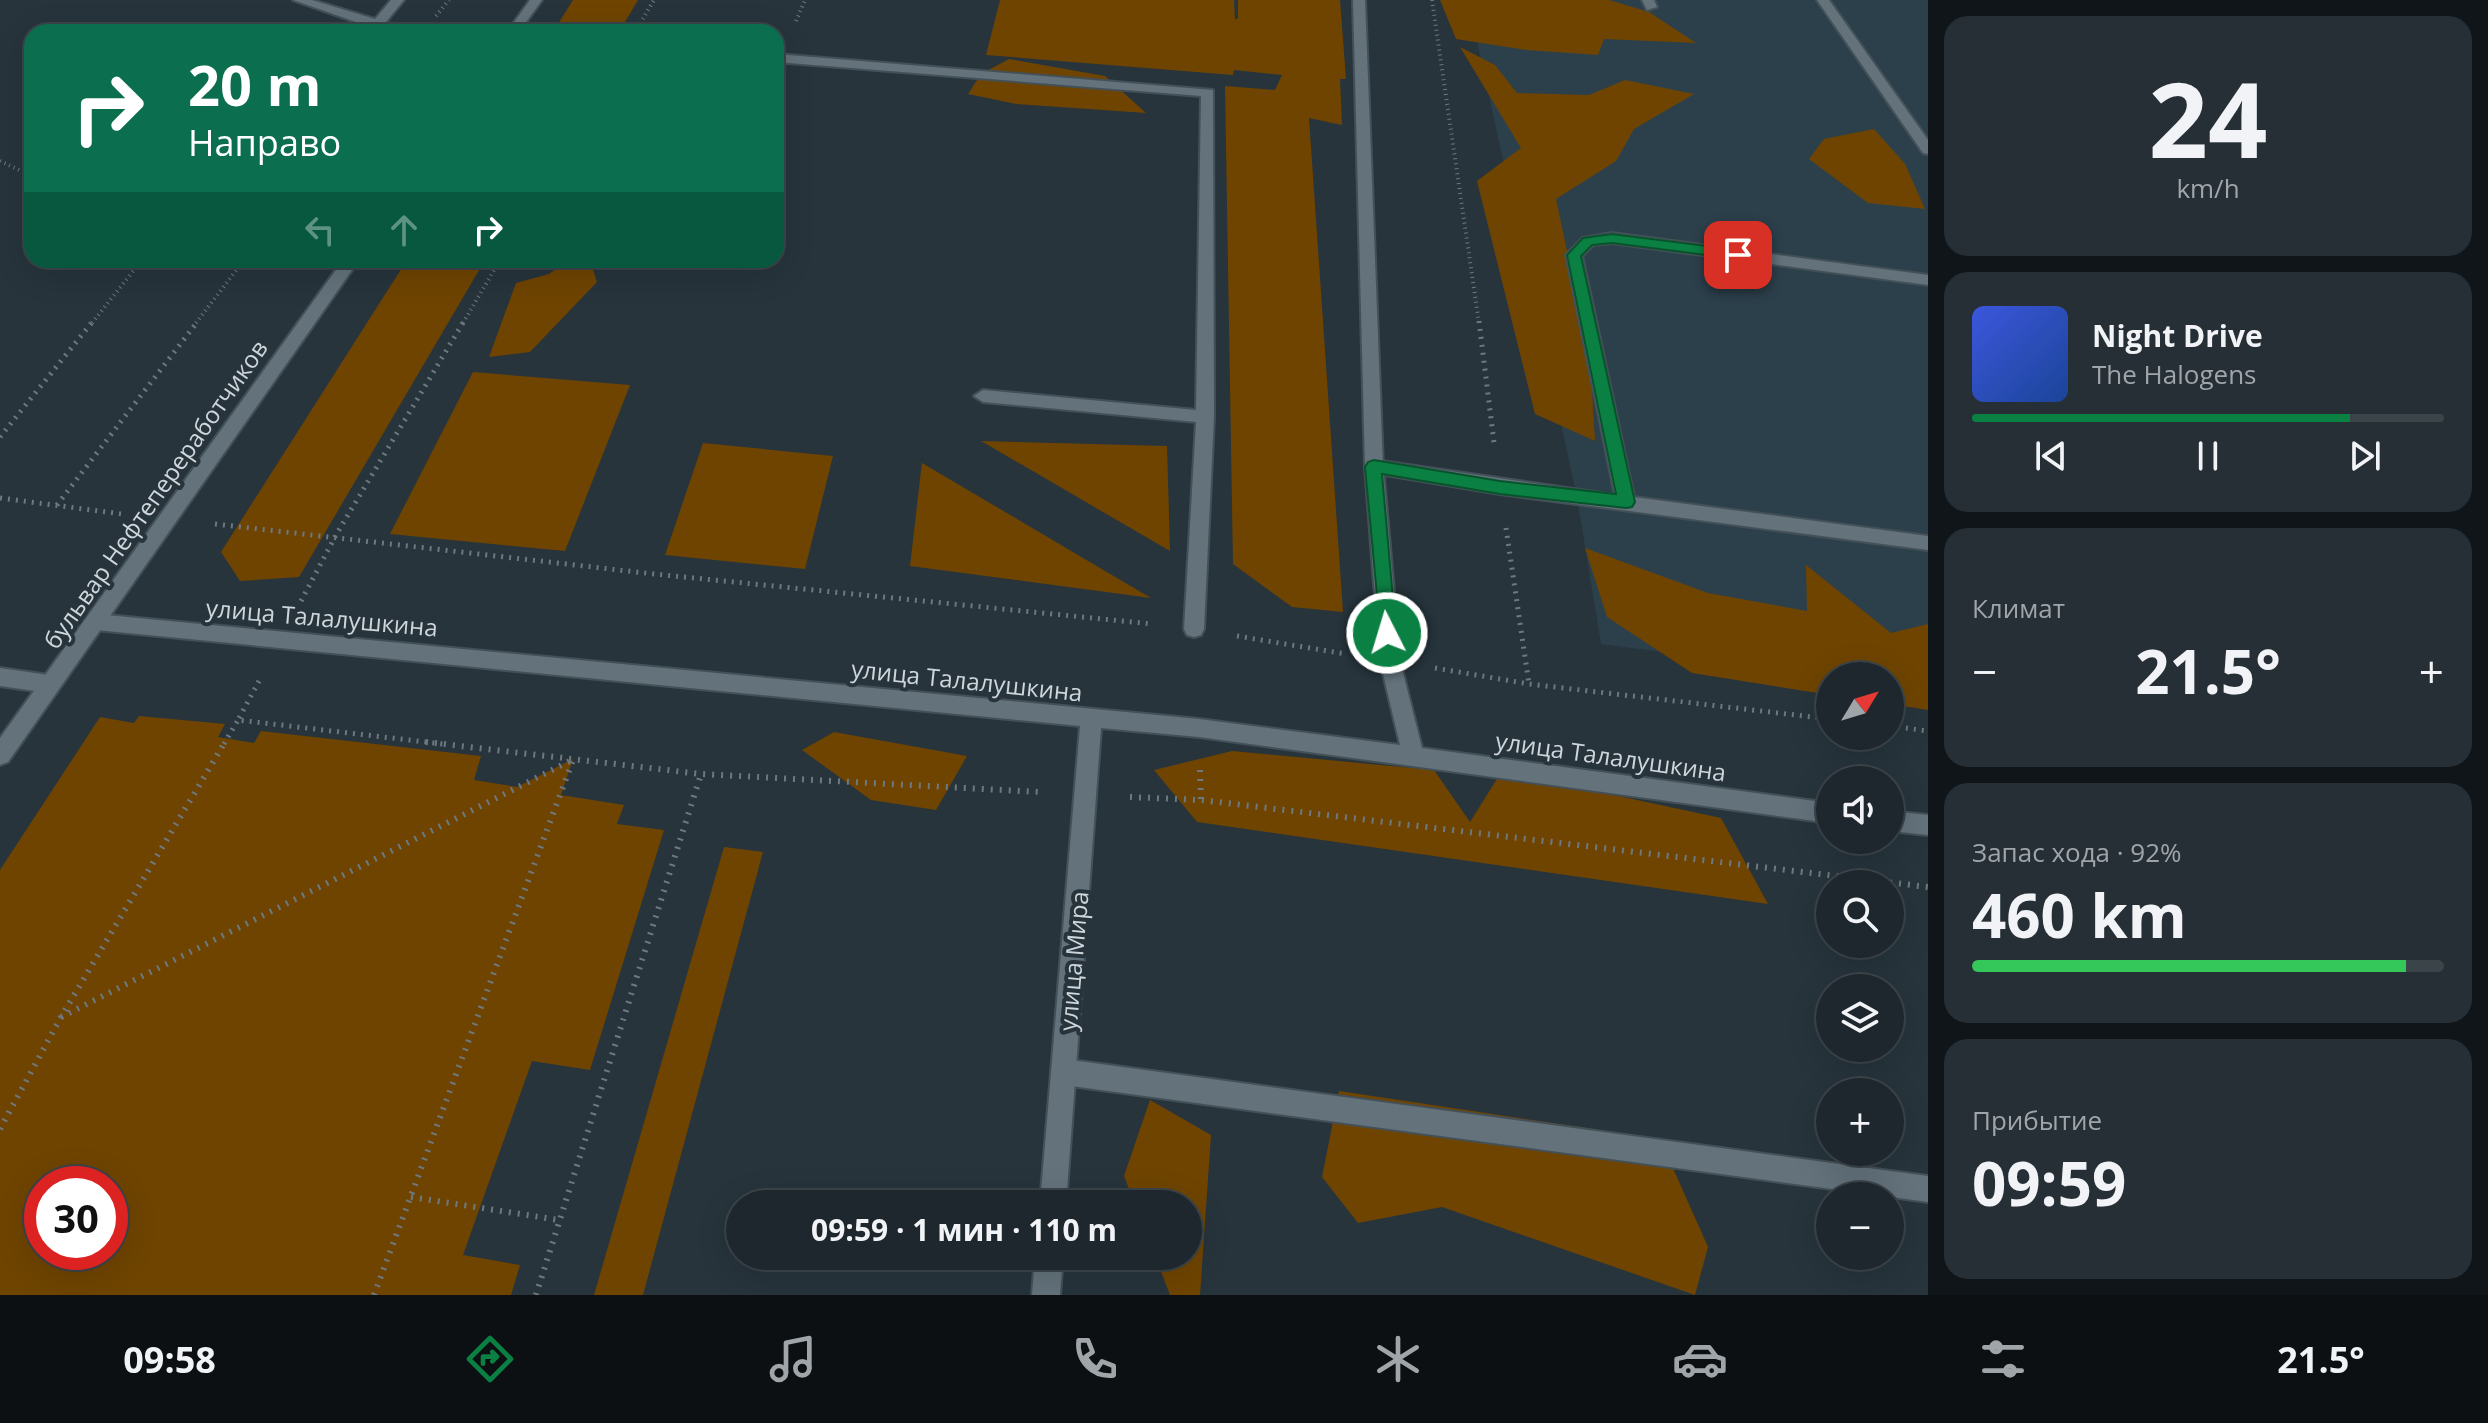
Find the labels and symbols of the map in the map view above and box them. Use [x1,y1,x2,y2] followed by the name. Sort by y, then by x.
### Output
[1704,221,1772,289] pin
[35,333,275,655] street label: бульвар Нефтепереработчиков
[205,590,439,644] street label: улица Талалушкина
[1345,591,1429,675] position arrow
[850,651,1084,709] street label: улица Талалушкина
[1816,662,1904,750] north arrow
[1494,723,1728,789] street label: улица Талалушкина
[1050,890,1096,1032] street label: улица Мира
[24,1166,128,1270] speed limit sign: 30

